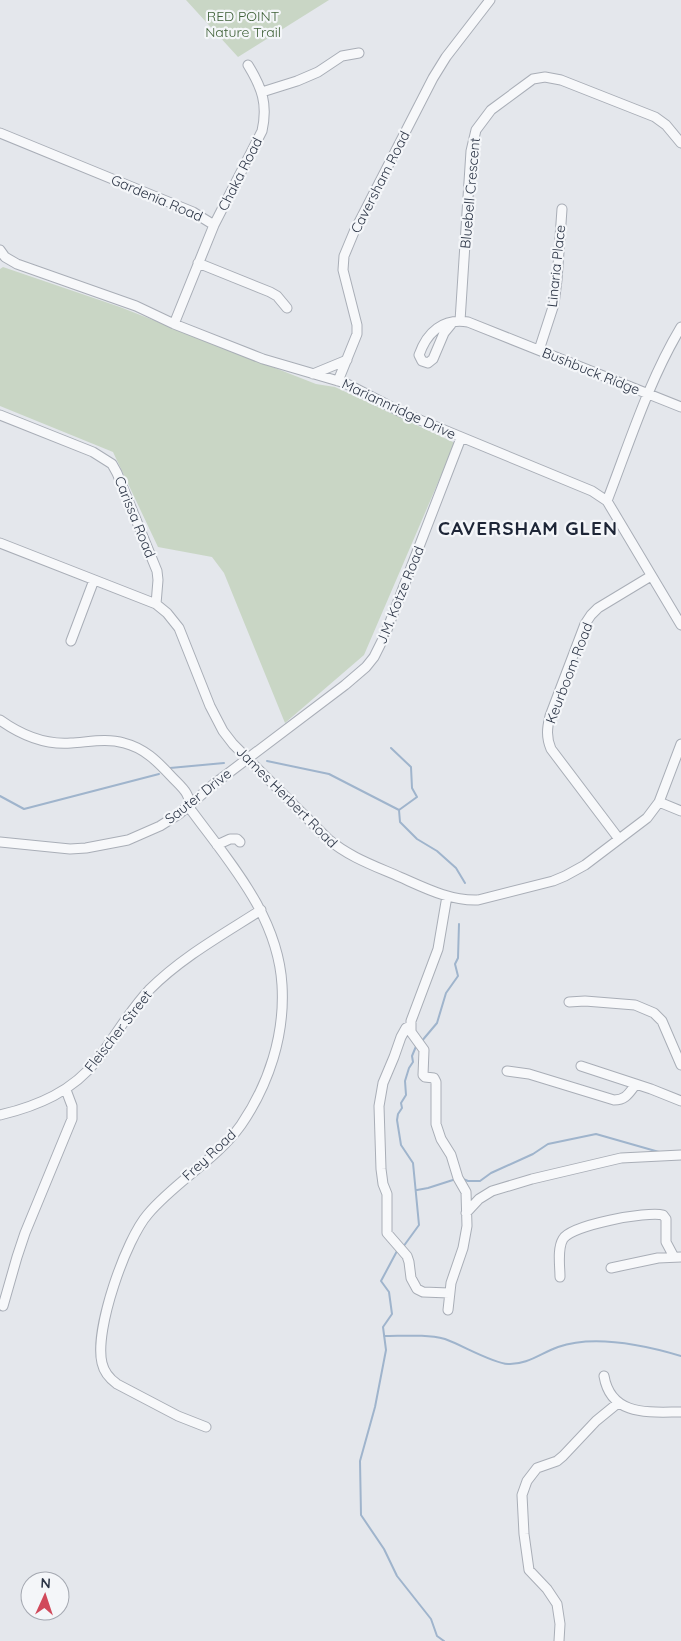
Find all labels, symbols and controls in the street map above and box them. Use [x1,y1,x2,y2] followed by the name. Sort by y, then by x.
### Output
[205,7,281,41] park label: RED POINT Nature Trail
[346,128,414,236] street label: Caversham Road
[214,134,266,214] street label: Chaka Road
[456,136,484,249] street label: Bluebell Crescent
[108,171,206,225] street label: Gardenia Road
[543,224,569,308] street label: Linaria Place
[539,343,643,399] street label: Bushbuck Ridge
[339,375,459,443] street label: Mariannridge Drive
[110,474,160,560] street label: Carissa Road
[438,516,618,540] district label: CAVERSHAM GLEN
[372,543,428,647] street label: J.M. Kotze Road
[541,620,597,726] street label: Keurboom Road
[233,743,341,851] street label: James Herbert Road
[161,764,235,828] street label: Sauter Drive
[80,986,156,1076] street label: Fleischer Street
[178,1125,240,1185] street label: Frey Road
[20,1571,70,1621] north arrow
[40,1574,51,1592] text: N

